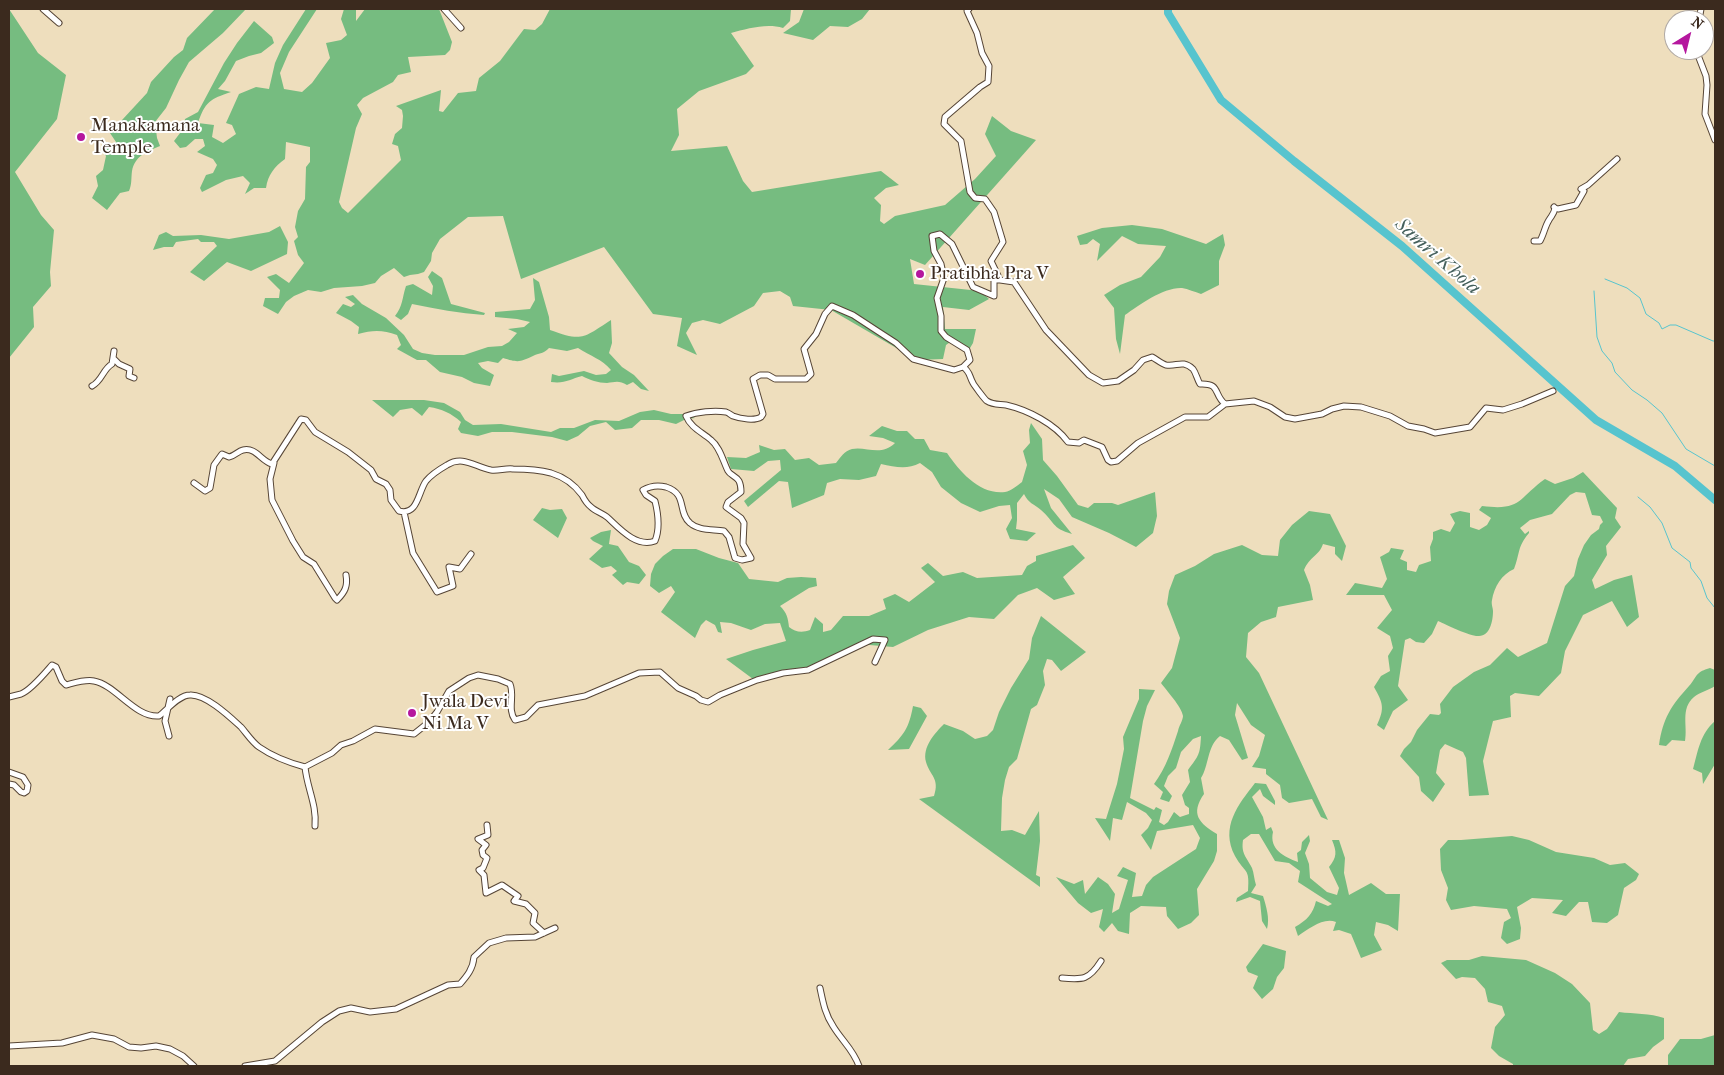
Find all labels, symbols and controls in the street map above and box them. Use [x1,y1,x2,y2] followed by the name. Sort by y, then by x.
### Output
[1664,10,1714,60] north arrow
[1688,13,1707,33] text: N
[91,115,200,159] place label: Manakamana Temple
[75,131,87,143] marker: Manakamana Temple
[1389,213,1485,301] water label: Samri Khola
[930,263,1049,285] place label: Pratibha Pra V
[914,268,926,280] marker: Pratibha Pra V
[422,691,508,735] place label: Jwala Devi Ni Ma V
[406,707,418,719] marker: Jwala Devi Ni Ma V

